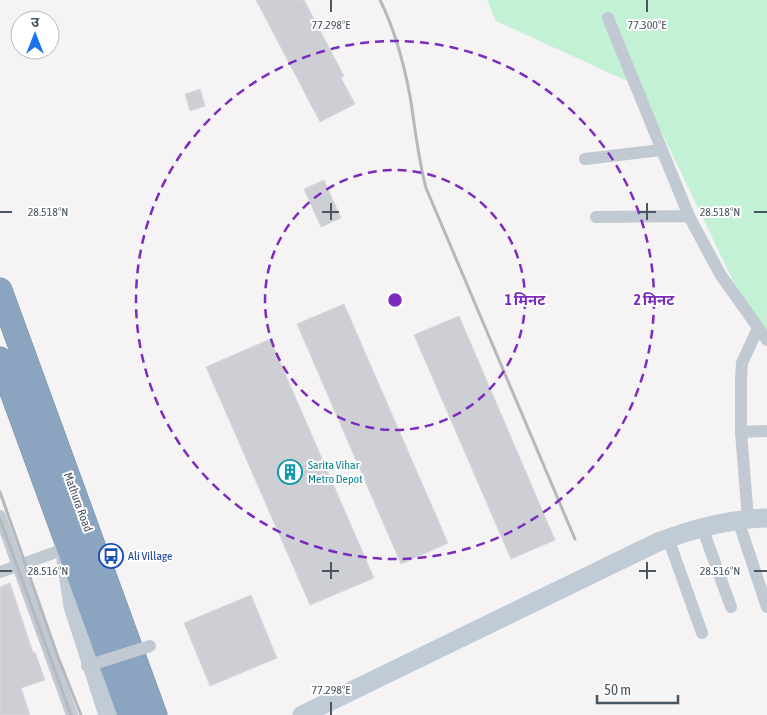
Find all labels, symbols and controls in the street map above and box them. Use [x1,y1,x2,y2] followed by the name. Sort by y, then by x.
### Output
[10,10,60,60] north arrow
[31,14,40,30] text: उ
[312,18,350,32] text: 77.298°E
[628,18,666,32] text: 77.300°E
[28,205,68,219] text: 28.518°N
[700,205,740,219] text: 28.518°N
[386,291,404,309] centre of rings
[505,291,546,308] text: 1 मिनट
[634,291,675,308] text: 2 मिनट
[308,458,363,486] place label: Sarita Vihar Metro Depot
[277,459,303,485] building icon: Sarita Vihar Metro Depot
[61,470,95,534] street label: Mathura Road
[98,543,124,569] bus stop icon: Ali Village
[128,549,172,563] place label: Ali Village
[28,564,68,578] text: 28.516°N
[700,564,740,578] text: 28.516°N
[597,672,678,704] scale bar
[604,681,631,698] text: 50 m
[312,683,350,697] text: 77.298°E

